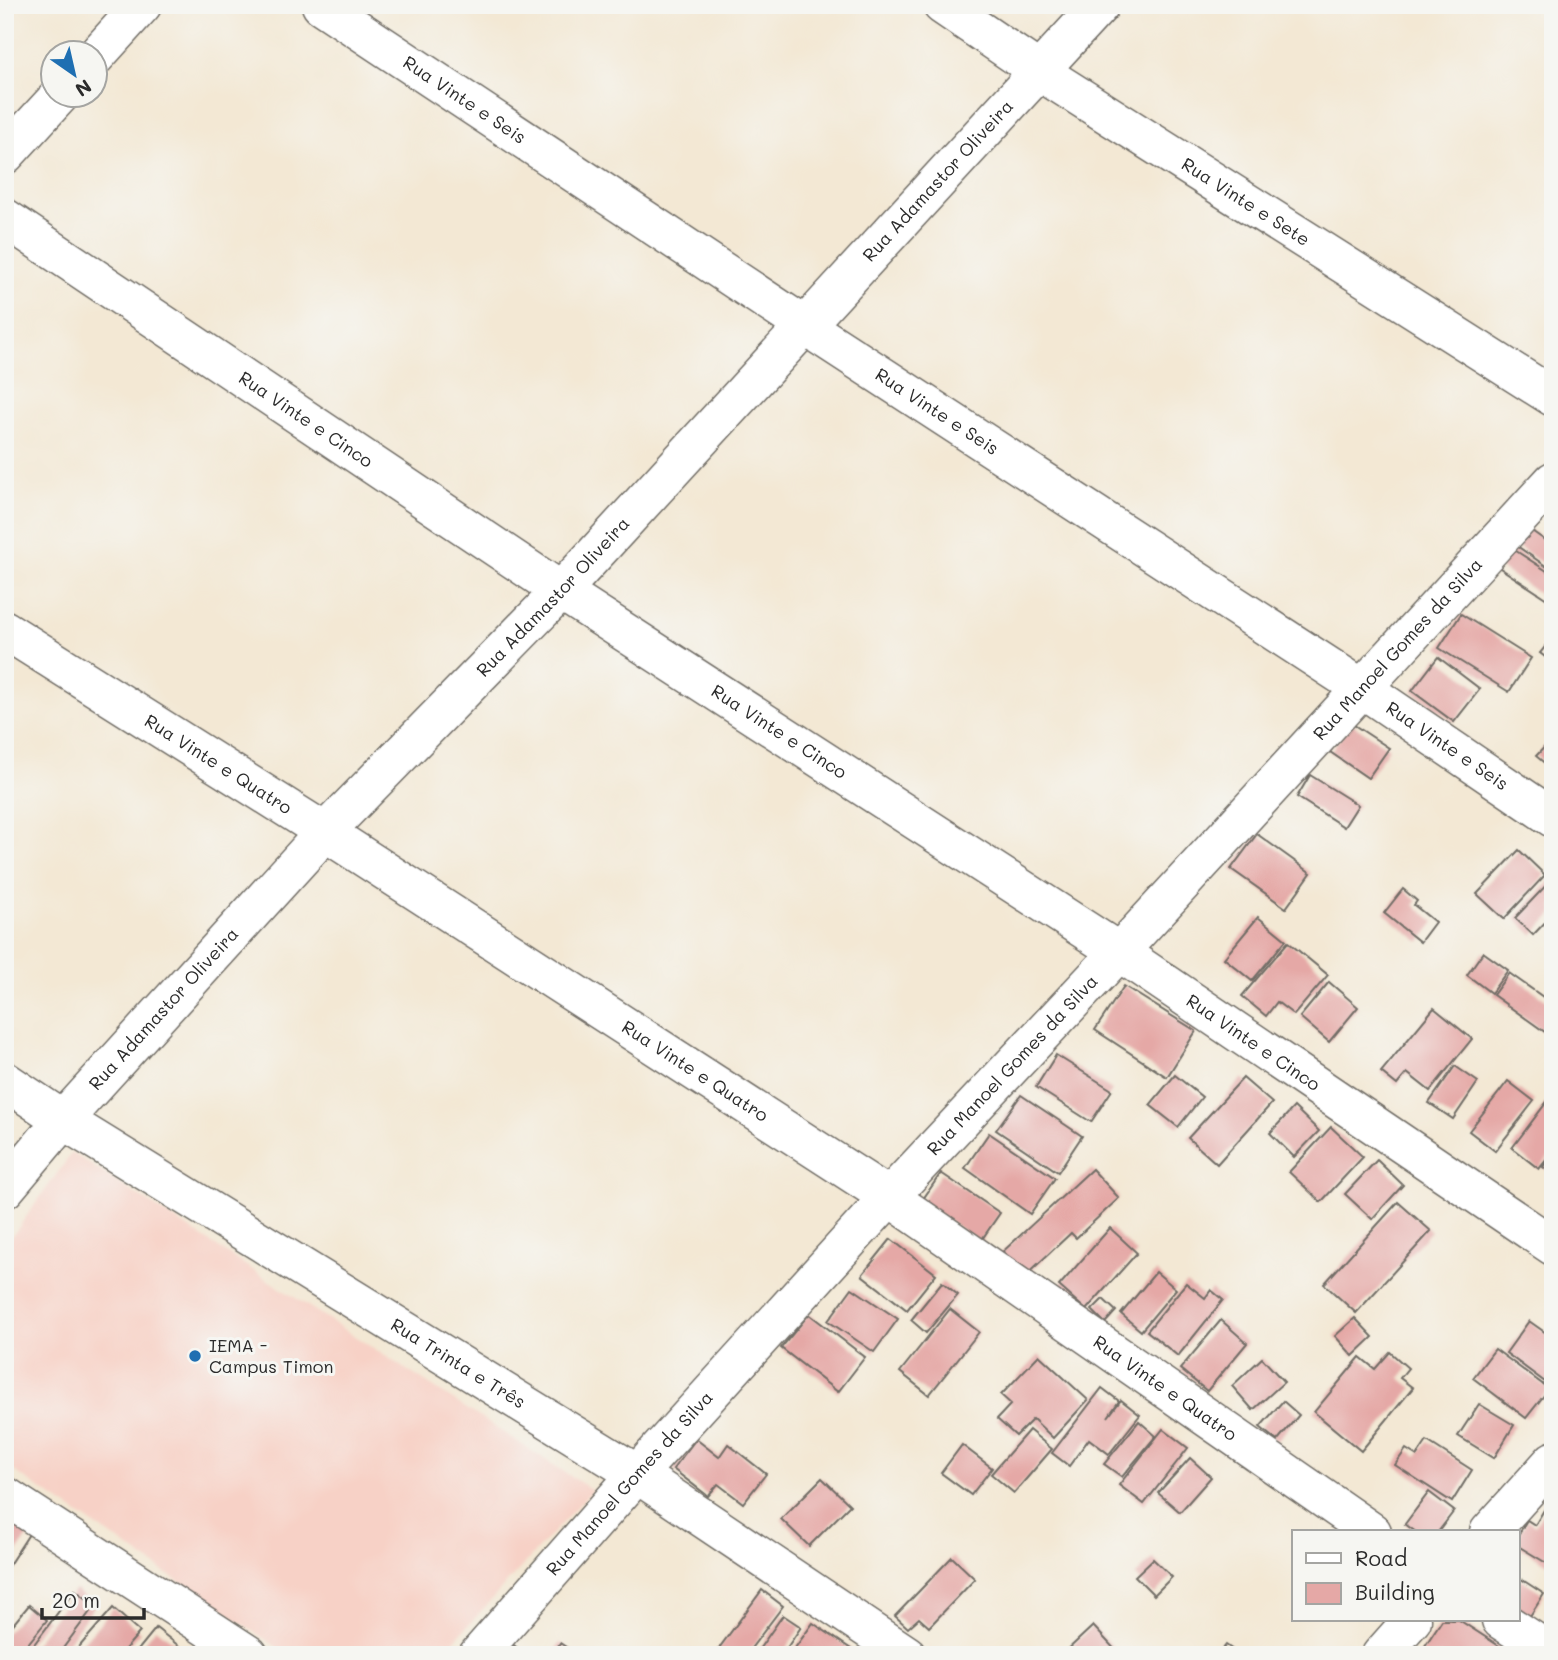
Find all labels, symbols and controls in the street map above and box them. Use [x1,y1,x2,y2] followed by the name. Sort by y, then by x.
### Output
[38,38,108,108] north arrow
[399,50,531,149] street label: Rua Vinte e Seis
[71,74,97,103] text: N
[857,94,1018,266] street label: Rua Adamastor Oliveira
[1177,152,1315,251] street label: Rua Vinte e Sete
[871,362,1004,460] street label: Rua Vinte e Seis
[234,365,378,473] street label: Rua Vinte e Cinco
[471,511,634,681] street label: Rua Adamastor Oliveira
[1307,552,1487,745] street label: Rua Manoel Gomes da Silva
[707,678,852,784] street label: Rua Vinte e Cinco
[1382,695,1513,795] street label: Rua Vinte e Seis
[140,708,297,819] street label: Rua Vinte e Quatro
[83,922,243,1095] street label: Rua Adamastor Oliveira
[921,969,1103,1160] street label: Rua Manoel Gomes da Silva
[1182,988,1326,1096] street label: Rua Vinte e Cinco
[618,1014,774,1127] street label: Rua Vinte e Quatro
[387,1312,530,1413] street label: Rua Trinta e Três
[1089,1329,1242,1446] street label: Rua Vinte e Quatro
[209,1333,333,1378] place label: IEMA - Campus Timon
[187,1348,203,1364] marker: IEMA - Campus Timon
[540,1385,718,1580] street label: Rua Manoel Gomes da Silva
[1292,1530,1520,1622] legend
[1355,1544,1407,1571] text: Road
[42,1576,144,1620] scale bar
[1355,1578,1435,1605] text: Building
[52,1586,100,1613] text: 20 m

